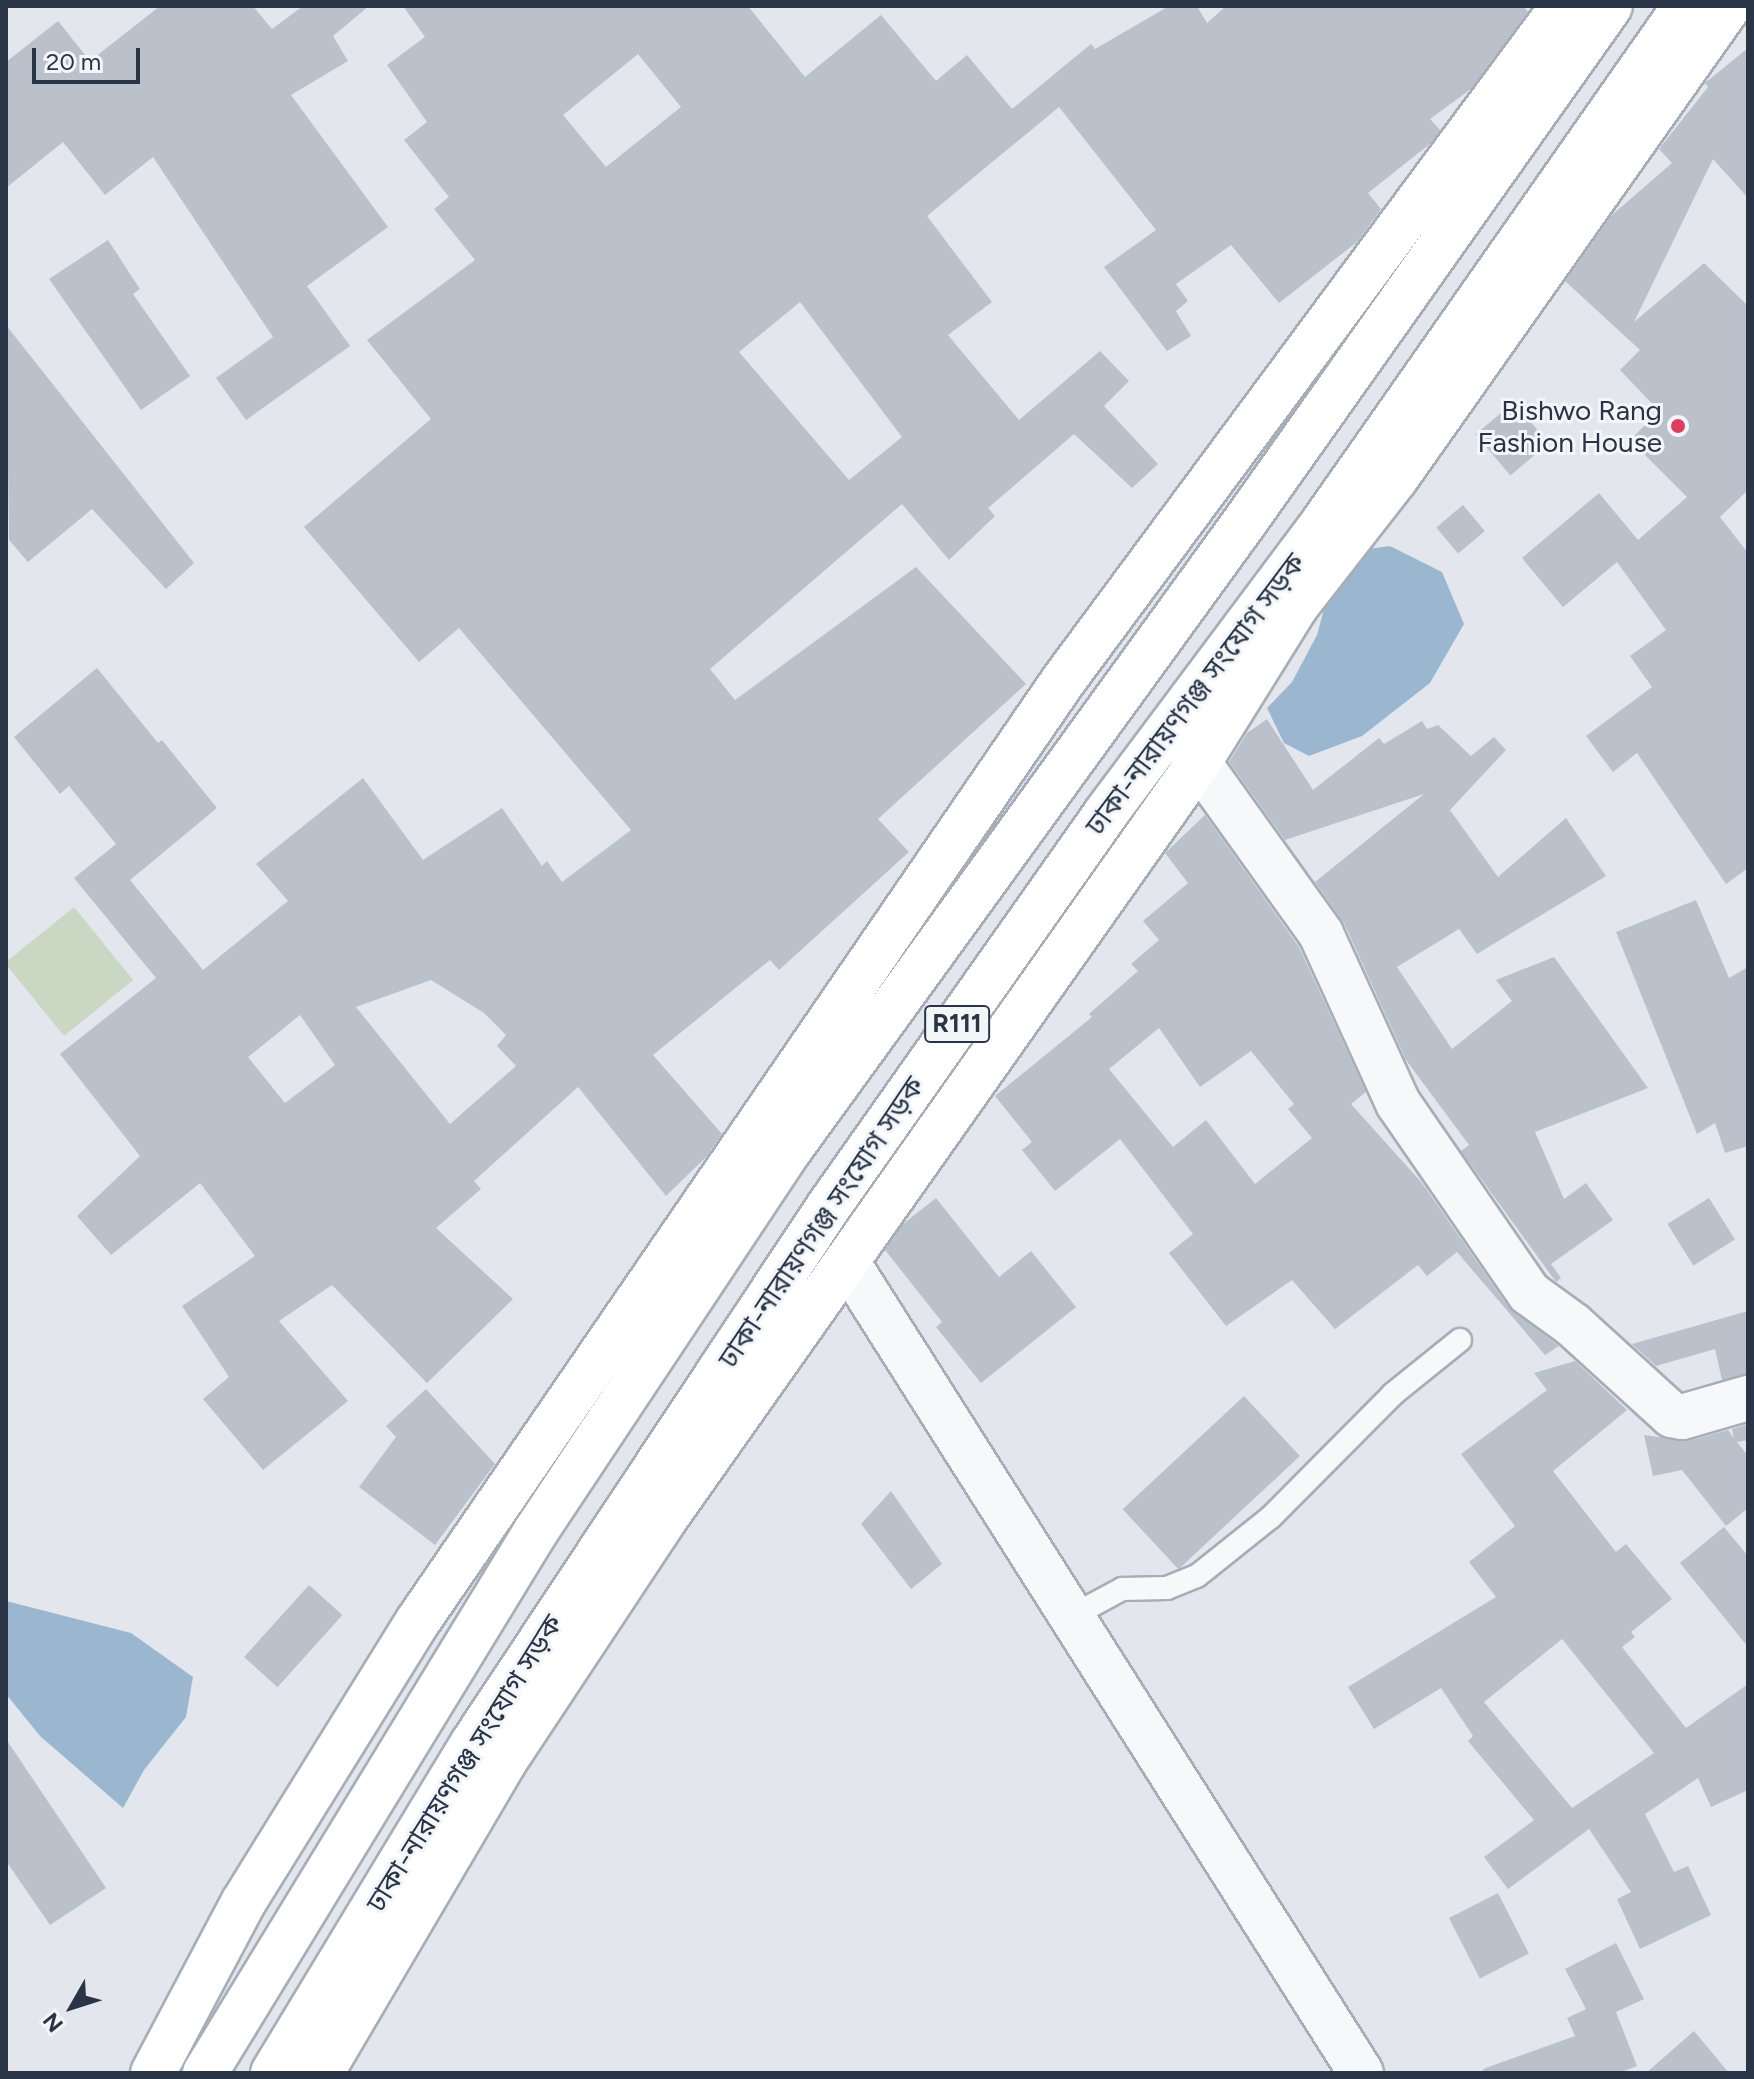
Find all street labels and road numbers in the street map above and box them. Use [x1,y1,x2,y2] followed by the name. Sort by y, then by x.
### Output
[1078,547,1312,841] street label: ঢাকা-নারায়ণগঞ্জ সংযোগ সড়ক
[923,1002,991,1046] road number: R111
[711,1070,931,1374] street label: ঢাকা-নারায়ণগঞ্জ সংযোগ সড়ক
[359,1608,569,1918] street label: ঢাকা-নারায়ণগঞ্জ সংযোগ সড়ক

